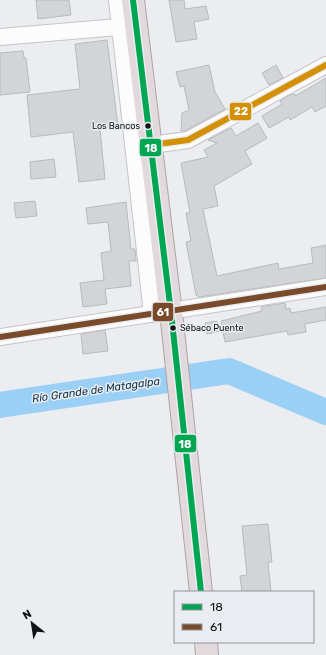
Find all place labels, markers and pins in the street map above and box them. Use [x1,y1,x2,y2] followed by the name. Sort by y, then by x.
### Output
[92,121,140,131] place label: Los Bancos
[143,121,153,131] marker: Los Bancos
[168,323,178,333] marker: Sébaco Puente
[180,323,243,333] place label: Sébaco Puente

